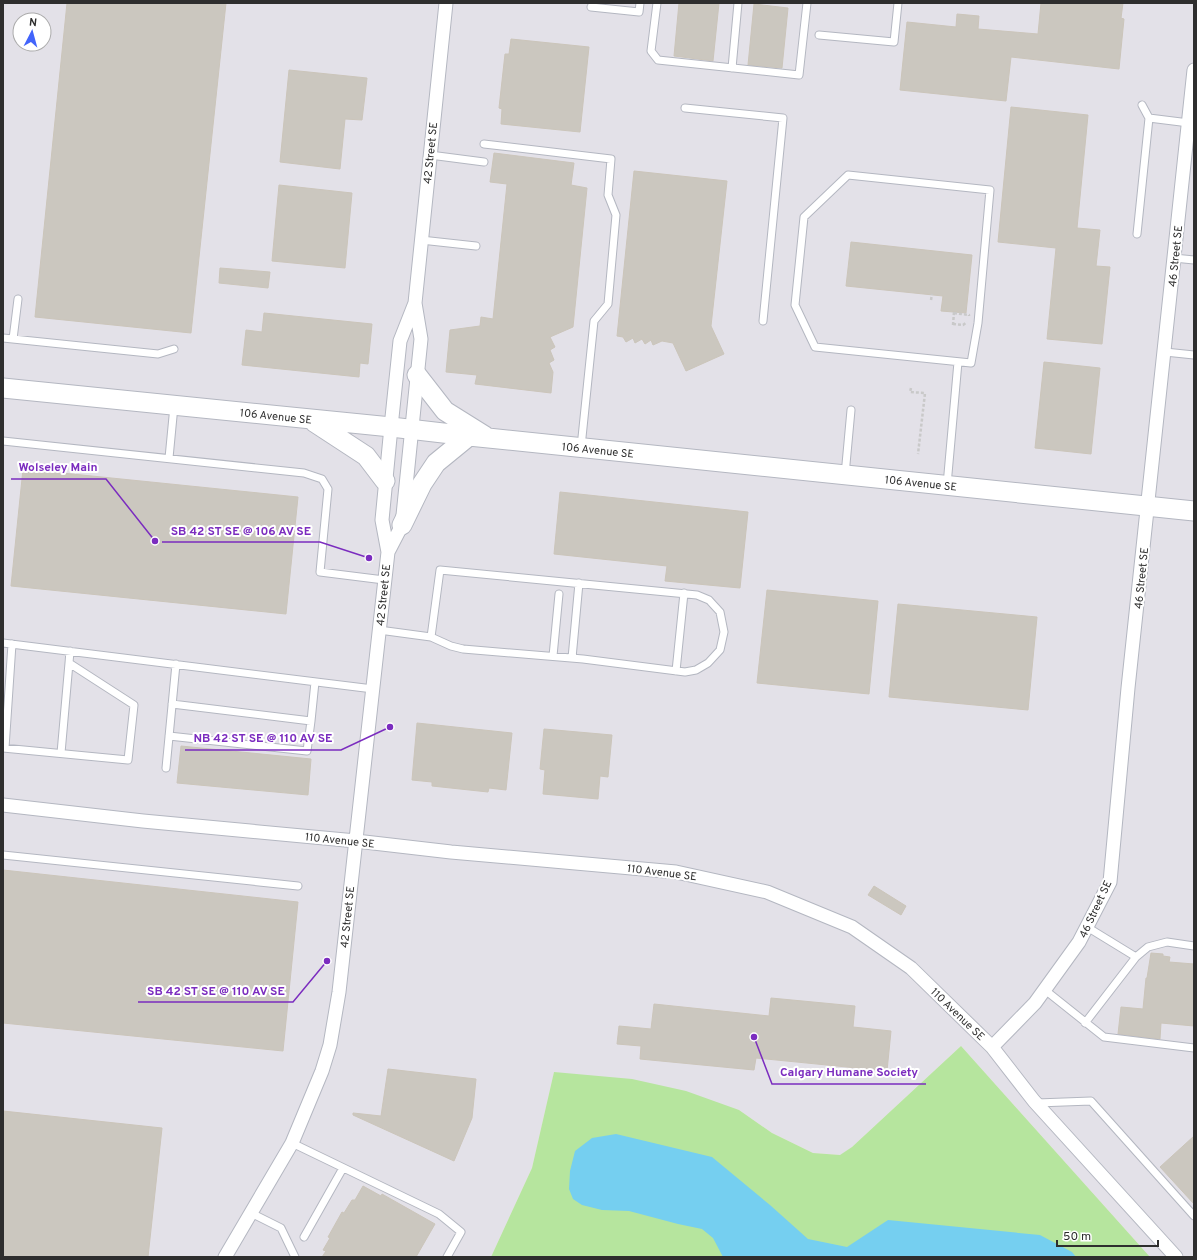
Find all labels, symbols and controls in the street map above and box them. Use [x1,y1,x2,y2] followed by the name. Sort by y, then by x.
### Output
[12,12,52,52] north arrow
[28,16,38,30] text: N
[421,121,441,185] street label: 42 Street SE
[1166,225,1186,288] street label: 46 Street SE
[239,406,313,428] street label: 106 Avenue SE
[561,440,635,462] street label: 106 Avenue SE
[11,455,106,479] callout: Wolseley Main
[18,460,98,476] text: Wolseley Main
[884,473,958,495] street label: 106 Avenue SE
[162,518,320,542] callout: SB 42 ST SE @ 106 AV SE
[171,524,311,540] text: SB 42 ST SE @ 106 AV SE
[1132,547,1152,610] street label: 46 Street SE
[374,563,394,627] street label: 42 Street SE
[185,726,341,750] callout: NB 42 ST SE @ 110 AV SE
[193,731,333,747] text: NB 42 ST SE @ 110 AV SE
[304,830,375,852] street label: 110 Avenue SE
[626,862,697,884] street label: 110 Avenue SE
[1076,878,1115,940] street label: 46 Street SE
[338,885,358,949] street label: 42 Street SE
[138,978,293,1002] callout: SB 42 ST SE @ 110 AV SE
[147,984,285,1000] text: SB 42 ST SE @ 110 AV SE
[927,985,987,1044] street label: 110 Avenue SE
[772,1060,926,1084] callout: Calgary Humane Society
[780,1065,918,1081] text: Calgary Humane Society
[1057,1222,1158,1248] scale bar
[1063,1229,1091,1245] text: 50 m

